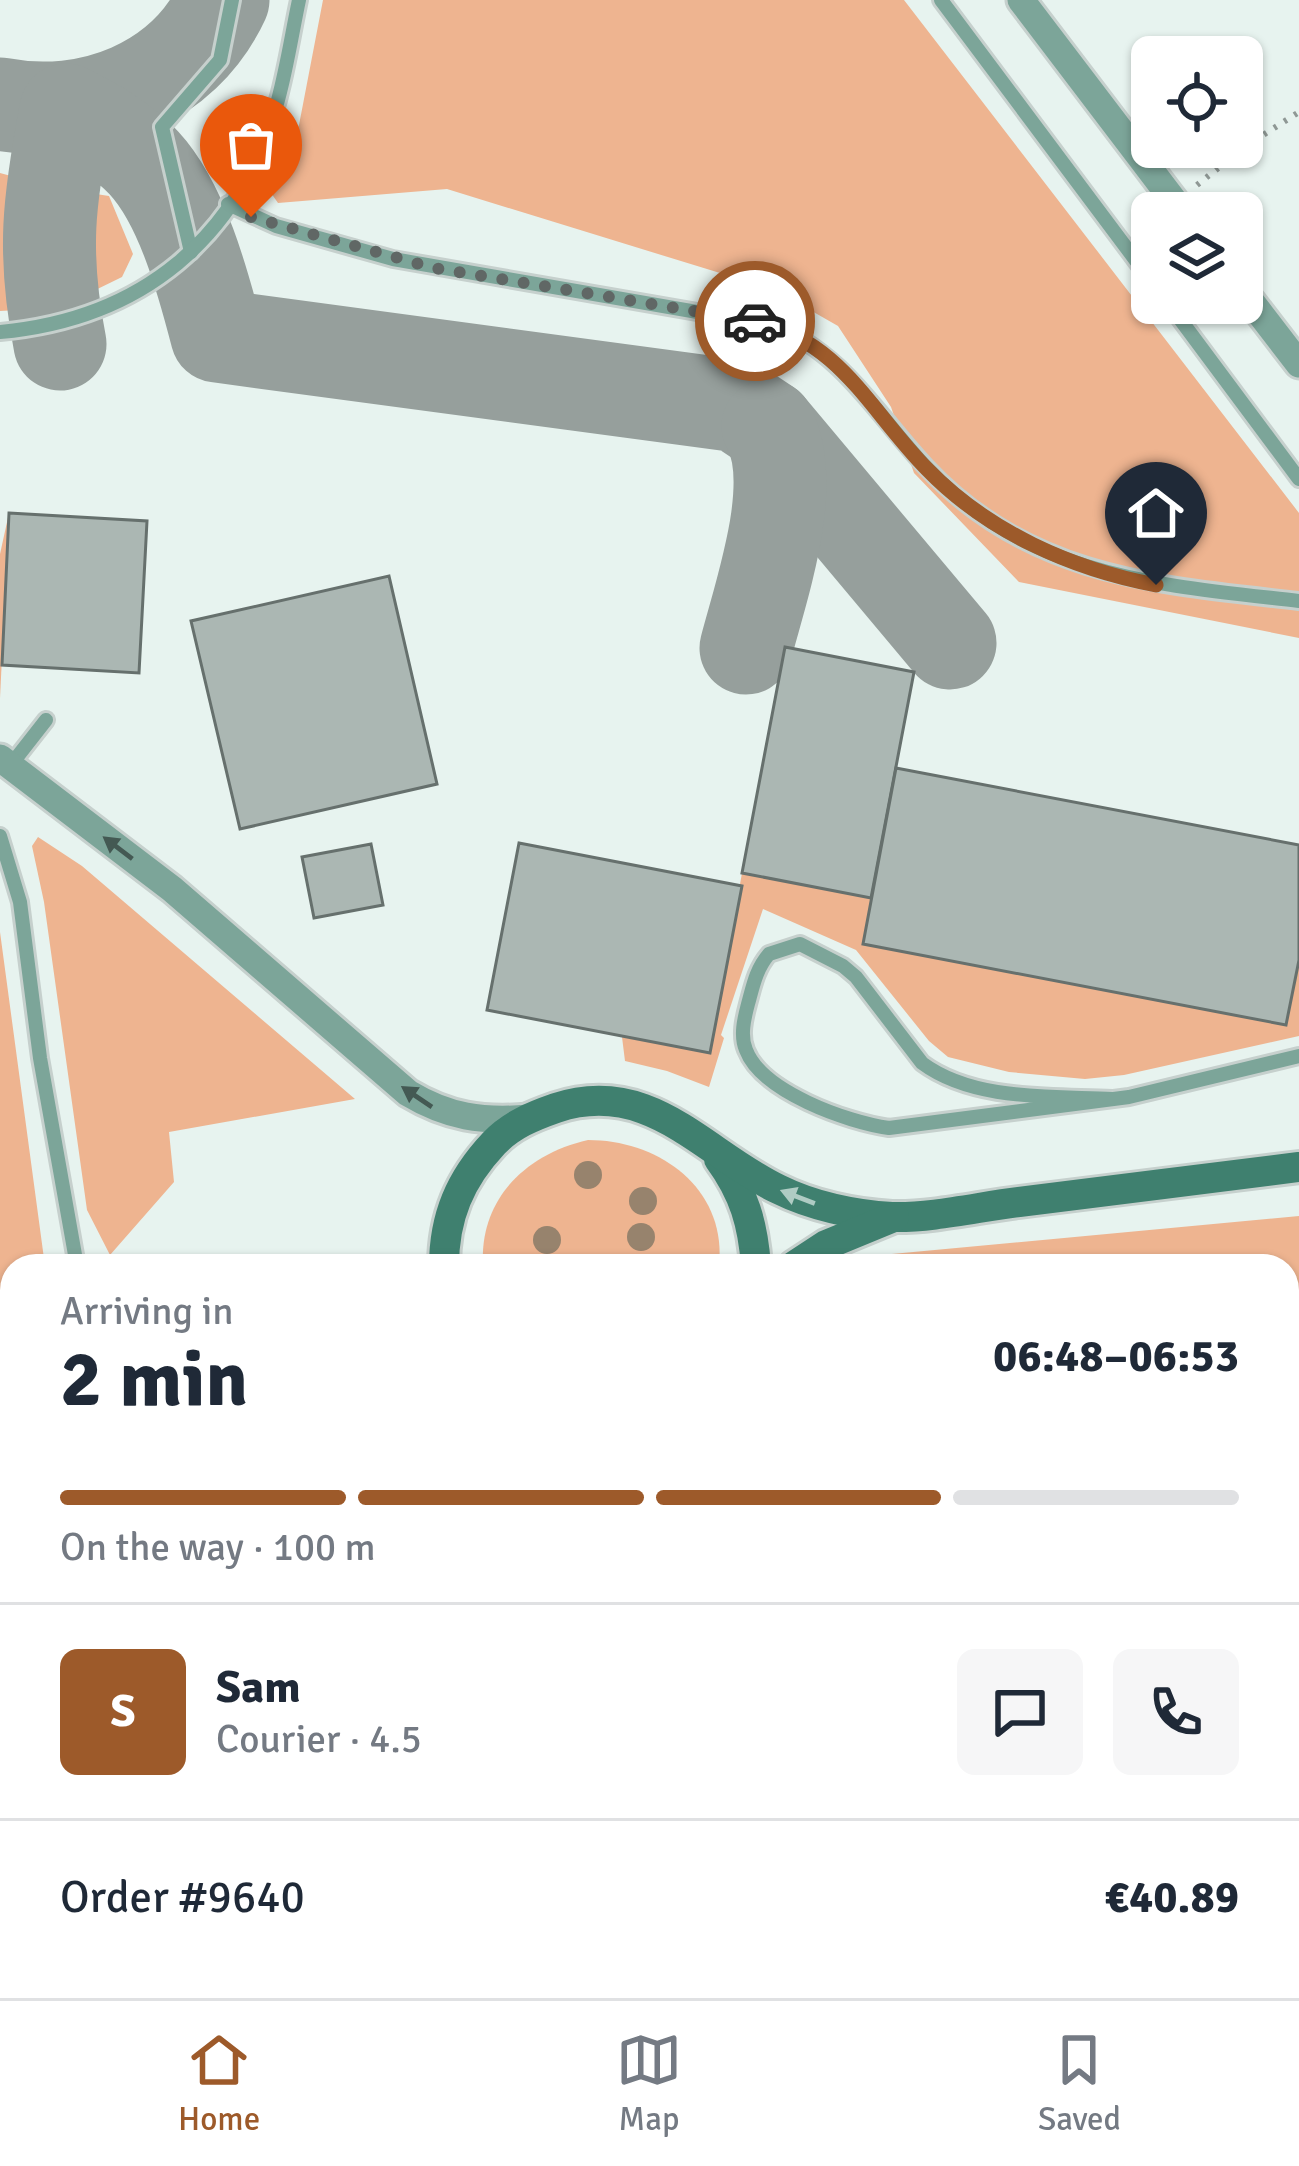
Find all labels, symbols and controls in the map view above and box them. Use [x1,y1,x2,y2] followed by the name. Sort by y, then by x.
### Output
[1131,36,1263,324] map controls
[1131,36,1263,168] button: locate
[200,94,302,217] pin
[218,112,284,178] icon: bag
[1131,192,1263,324] button: layers
[695,261,815,381] courier
[722,288,788,354] icon: car
[1105,462,1207,585] pin
[1123,480,1189,546] icon: home
[102,836,134,860] one-way arrow
[401,1087,434,1109] one-way arrow
[779,1186,815,1205] one-way arrow
[60,1287,234,1335] text: Arriving in
[993,1329,1239,1384] text: 06:48–06:53
[60,1332,248,1428] text: 2 min
[60,1523,376,1571] text: On the way · 100 m
[957,1649,1083,1775] button: chat
[1113,1649,1239,1775] button: phone
[216,1660,301,1715] text: Sam
[110,1684,136,1739] text: S
[216,1715,422,1763] text: Courier · 4.5
[60,1870,305,1925] text: Order #9640
[1105,1870,1239,1925] text: €40.89
[178,2027,260,2140] tab: Home
[616,2027,682,2140] tab: Map
[1038,2027,1121,2140] tab: Saved

